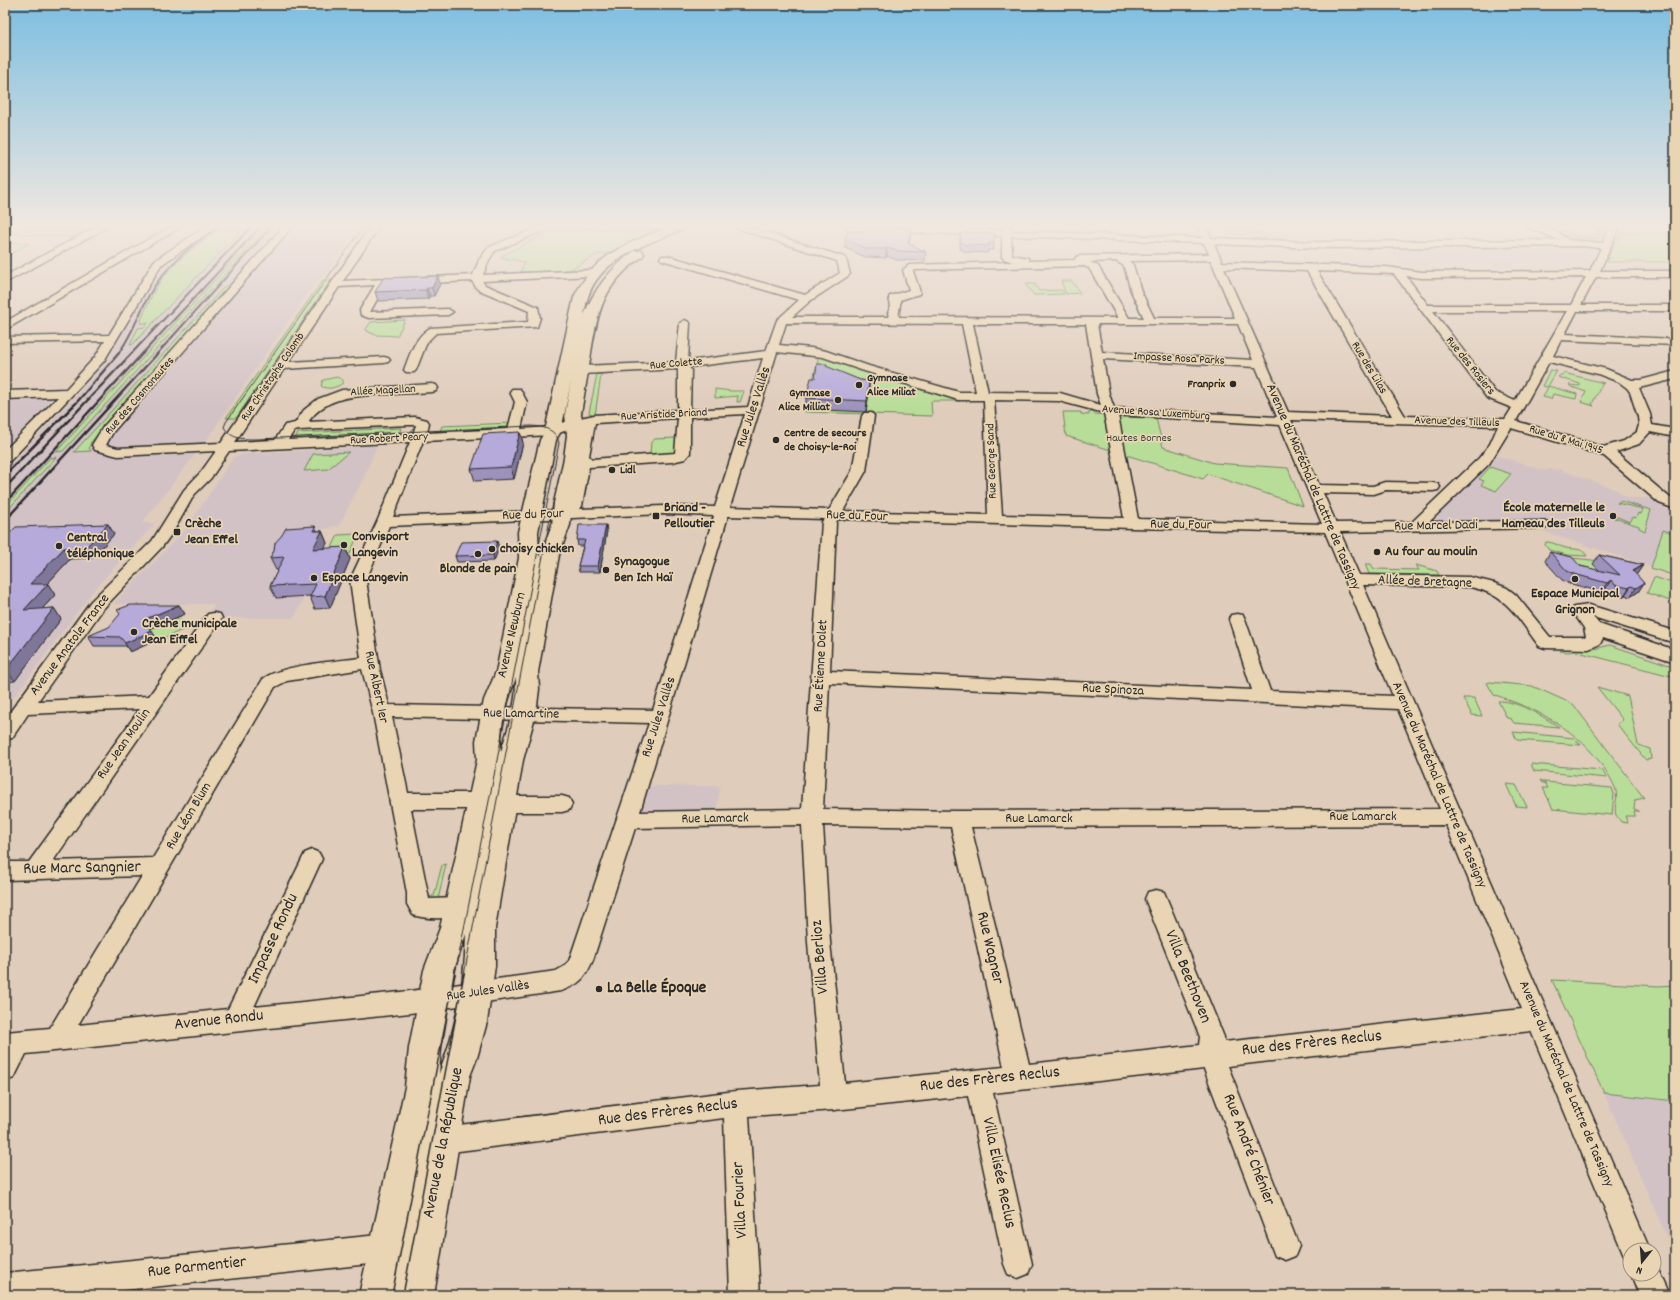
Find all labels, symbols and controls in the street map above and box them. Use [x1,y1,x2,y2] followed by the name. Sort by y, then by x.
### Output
[237,329,309,425] street label: Rue Christophe Colomb
[1441,333,1499,399] street label: Rue des Rosiers
[1347,339,1391,397] street label: Rue des Lilas
[1133,348,1225,370] street label: Impasse Rosa Parks
[101,353,179,439] street label: Rue des Cosmonautes
[649,353,703,375] street label: Rue Colette
[732,364,776,450] street label: Rue Jules Vallès
[867,370,916,401] place label: Gymnase Alice Miliat
[1187,376,1226,393] place label: Franprix
[1228,379,1238,389] marker: Franprix
[854,380,864,390] marker: Gymnase Alice Miliat
[350,381,417,401] street label: Allée Magellan
[1260,381,1366,594] street label: Avenue du Maréchal de Lattre de Tassigny
[778,385,831,416] place label: Gymnase Alice Milliat
[833,395,843,405] marker: Gymnase Alice Milliat
[1101,401,1211,425] street label: Avenue Rosa Luxemburg
[620,404,708,426] street label: Rue Aristide Briand
[1414,412,1500,432] street label: Avenue des Tilleuls
[1527,421,1605,459] street label: Rue du 8 Mai 1945
[982,423,1002,499] street label: Rue George Sand
[784,425,867,456] place label: Centre de secours de Choisy-le-Roi
[350,428,430,450] street label: Rue Robert Peary
[1106,430,1172,447] park label: Hautes Bornes
[771,435,781,445] marker: Centre de secours de Choisy-le-Roi
[620,462,636,479] place label: Lidl
[607,465,617,475] marker: Lidl
[664,498,715,534] place label: Briand - Pelloutier
[1502,498,1605,534] place label: École maternelle le Hameau des Tilleuls
[502,504,565,526] street label: Rue du Four
[826,505,889,527] street label: Rue du Four
[651,511,661,521] marker: Briand - Pelloutier
[1608,511,1618,521] marker: École maternelle le Hameau des Tilleuls
[185,514,238,550] place label: Crèche Jean Effel
[1150,514,1213,536] street label: Rue du Four
[1394,515,1478,537] street label: Rue Marcel Dadi
[172,527,182,537] marker: Crèche Jean Effel
[352,527,410,563] place label: Convisport Langevin
[67,528,134,564] place label: Central téléphonique
[500,539,575,559] place label: choisy chicken
[339,540,349,550] marker: Convisport Langevin
[54,541,64,551] marker: Central téléphonique
[1385,542,1478,562] place label: Au four au moulin
[487,544,497,554] marker: choisy chicken
[1372,547,1382,557] marker: Au four au moulin
[473,549,483,559] marker: Blonde de pain
[614,552,674,588] place label: Synagogue Ben Ich Haï
[440,559,517,579] place label: Blonde de pain
[601,565,611,575] marker: Synagogue Ben Ich Haï
[322,568,409,588] place label: Espace Langevin
[1378,570,1472,594] street label: Allée de Bretagne
[309,573,319,583] marker: Espace Langevin
[1570,574,1580,584] marker: Espace Municipal Grignon
[1531,584,1620,620] place label: Espace Municipal Grignon
[25,590,115,700] street label: Avenue Anatole France
[492,590,532,680] street label: Avenue Newburn
[142,614,237,650] place label: Crèche municipale Jean Eiffel
[809,619,833,713] street label: Rue Étienne Dolet
[129,627,139,637] marker: Crèche municipale Jean Eiffel
[359,649,394,726] street label: Rue Albert 1er
[637,674,681,760] street label: Rue Jules Vallès
[1082,678,1145,702] street label: Rue Spinoza
[1386,679,1492,892] street label: Avenue du Maréchal de Lattre de Tassigny
[483,703,559,725] street label: Rue Lamartine
[92,704,156,784] street label: Rue Jean Moulin
[161,778,217,854] street label: Rue Léon Blum
[1329,807,1397,827] street label: Rue Lamarck
[681,808,749,830] street label: Rue Lamarck
[1005,809,1073,829] street label: Rue Lamarck
[23,856,142,882] street label: Rue Marc Sangnier
[243,890,305,988] street label: Impasse Rondu
[969,909,1009,987] street label: Rue Wagner
[806,918,836,995] street label: Villa Berlioz
[1157,927,1217,1027] street label: Villa Beethoven
[445,975,531,1007] street label: Rue Jules Vallès
[607,977,707,1001] place label: La Belle Époque
[1513,978,1619,1191] street label: Avenue du Maréchal de Lattre de Tassigny
[594,984,604,994] marker: La Belle Époque
[173,1004,265,1038] street label: Avenue Rondu
[1241,1025,1383,1063] street label: Rue des Frères Reclus
[919,1061,1061,1099] street label: Rue des Frères Reclus
[418,1065,470,1221] street label: Avenue de la République
[1216,1091,1281,1210] street label: Rue André Chénier
[597,1093,739,1133] street label: Rue des Frères Reclus
[975,1115,1021,1231] street label: Villa Elisée Reclus
[727,1160,755,1239] street label: Villa Fourier
[1622,1242,1662,1282] north arrow
[146,1251,248,1285] street label: Rue Parmentier
[1634,1261,1645,1278] text: N

